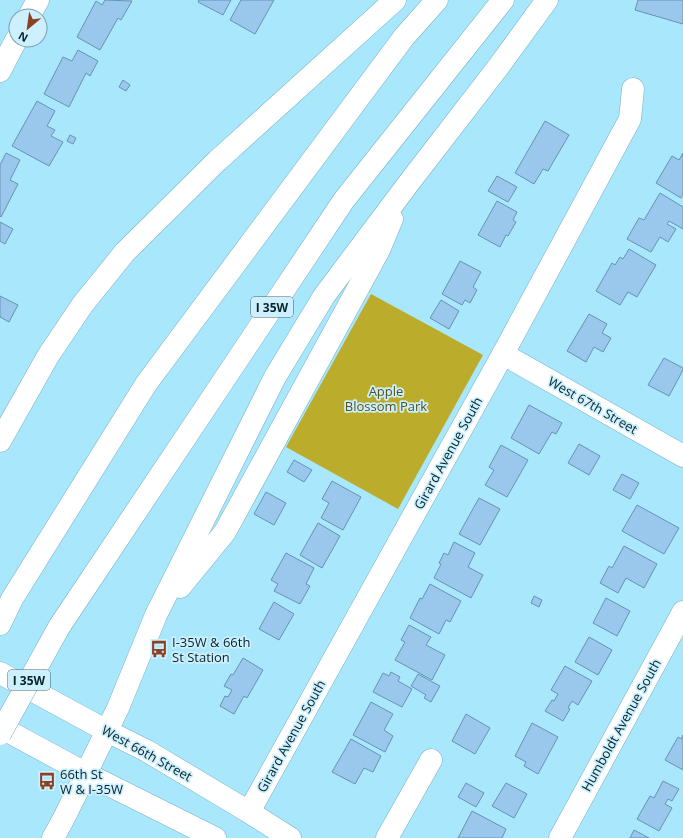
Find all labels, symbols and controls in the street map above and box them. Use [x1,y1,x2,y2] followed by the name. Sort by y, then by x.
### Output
[8,8,48,48] north arrow
[15,28,30,46] text: N
[251,297,293,317] road number: I 35W
[545,372,641,438] street label: West 67th Street
[345,382,427,415] park label: Apple Blossom Park
[410,394,486,512] street label: Girard Avenue South
[172,633,250,666] place label: I-35W & 66th St Station
[149,639,169,659] bus stop icon: I-35W & 66th St Station
[577,656,665,794] street label: Humboldt Avenue South
[8,670,50,690] road number: I 35W
[253,677,329,795] street label: Girard Avenue South
[99,721,196,785] street label: West 66th Street
[60,765,123,798] place label: 66th St W & I-35W
[37,771,57,791] bus stop icon: 66th St W & I-35W

